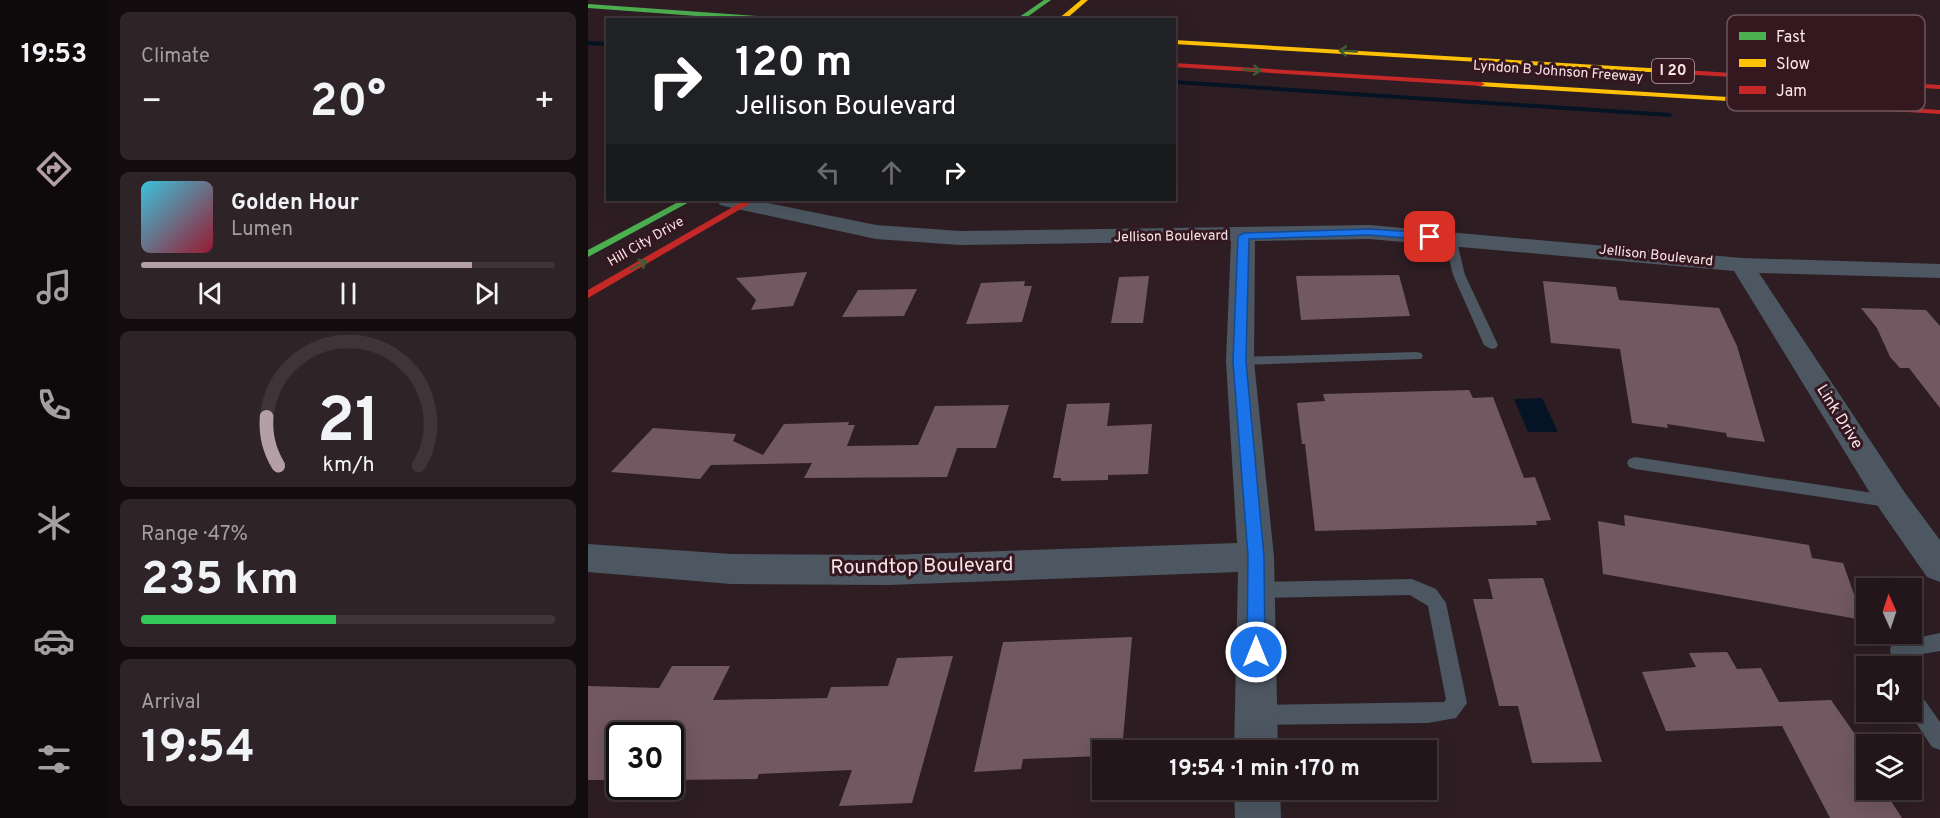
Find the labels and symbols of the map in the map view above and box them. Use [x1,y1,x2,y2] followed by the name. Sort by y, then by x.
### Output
[1727,15,1925,111] legend
[1776,28,1806,48] text: Fast
[1339,46,1359,57] one-way arrow
[1776,55,1810,75] text: Slow
[1472,58,1644,86] street label: Lyndon B Johnson Freeway
[1652,59,1694,83] road number: I 20
[1242,65,1262,76] one-way arrow
[1776,82,1807,102] text: Jam
[1404,211,1455,262] pin
[605,213,687,271] street label: Hill City Drive
[1113,228,1229,246] street label: Jellison Boulevard
[1598,242,1714,270] street label: Jellison Boulevard
[630,259,647,271] one-way arrow
[1811,381,1867,453] street label: Link Drive
[830,552,1014,582] street label: Roundtop Boulevard
[1856,578,1922,644] north arrow
[1224,620,1288,684] position arrow
[606,722,684,800] speed limit sign: 30

